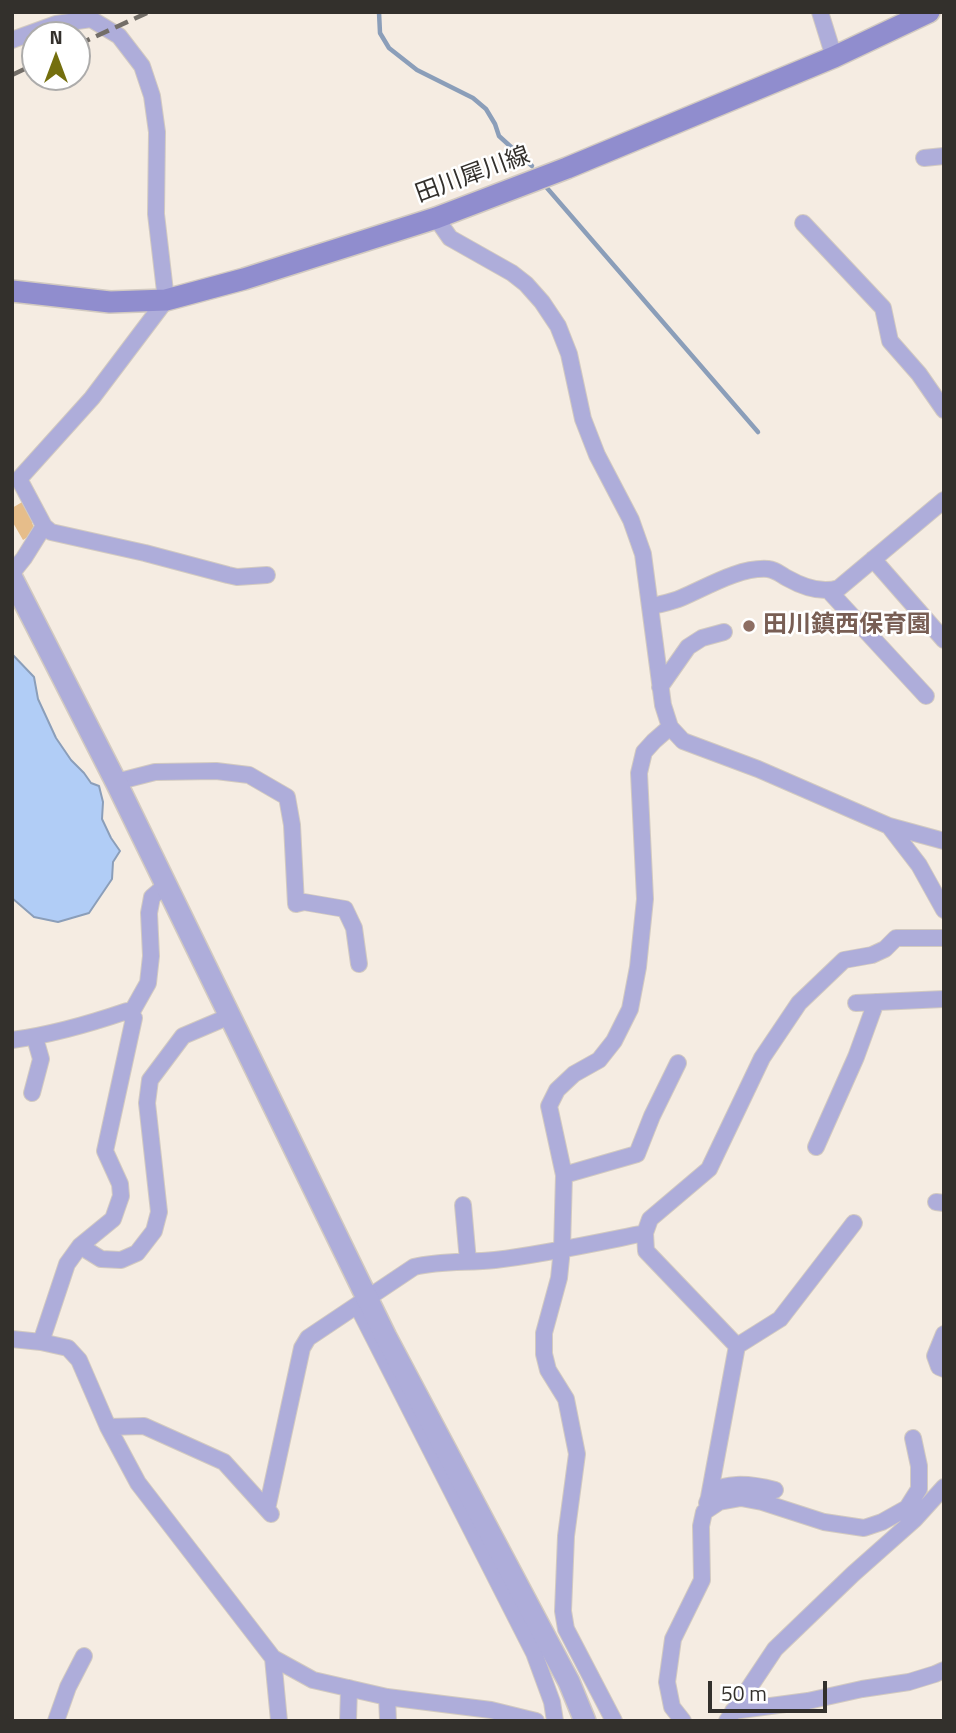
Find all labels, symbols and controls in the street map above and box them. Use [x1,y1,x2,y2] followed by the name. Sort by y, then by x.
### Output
[21,21,91,91] north arrow
[49,22,63,51] text: N
[412,142,534,210] street label: 田川犀川線
[763,612,931,640] place label: 田川鎮西保育園
[741,618,757,634] marker: 田川鎮西保育園
[711,1666,830,1710] scale bar
[721,1677,767,1709] text: 50 m

